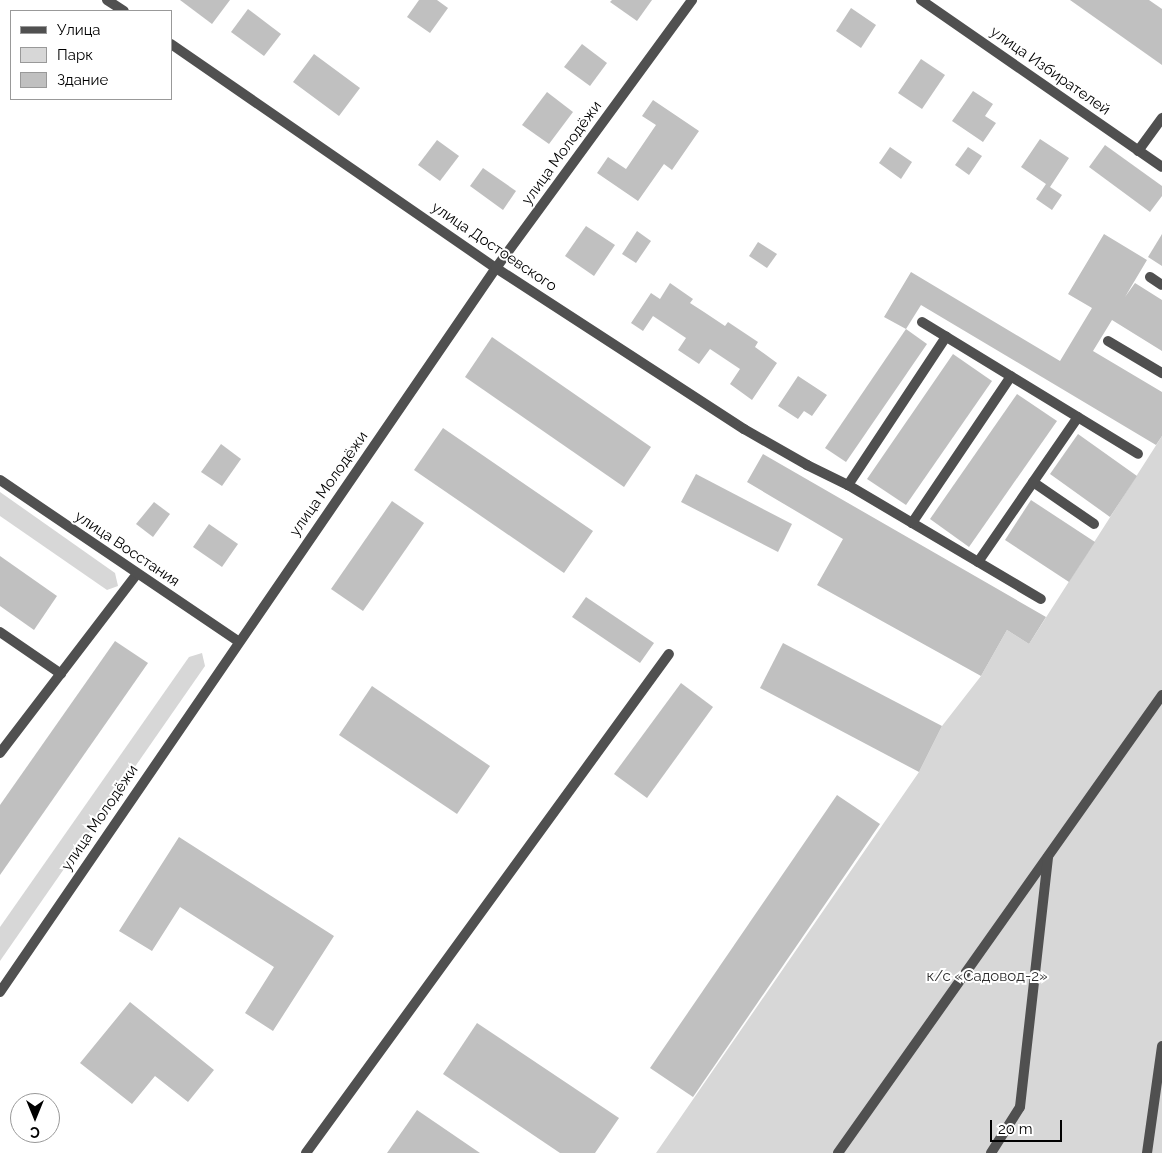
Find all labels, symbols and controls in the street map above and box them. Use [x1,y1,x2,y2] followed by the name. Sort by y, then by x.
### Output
[10,10,172,100] legend
[57,21,101,39] text: Улица
[987,23,1113,119] street label: улица Избирателей
[57,46,93,64] text: Парк
[57,71,108,89] text: Здание
[518,98,606,208] street label: улица Молодёжи
[428,198,560,296] street label: улица Достоевского
[286,428,372,540] street label: улица Молодёжи
[71,507,183,591] street label: улица Восстания
[58,762,142,874] street label: улица Молодёжи
[926,968,1048,986] park label: к/с «Садовод-2»
[10,1093,60,1143] north arrow
[992,1110,1064,1142] scale bar
[998,1120,1033,1138] text: 20 m
[30,1124,40,1140] text: С

